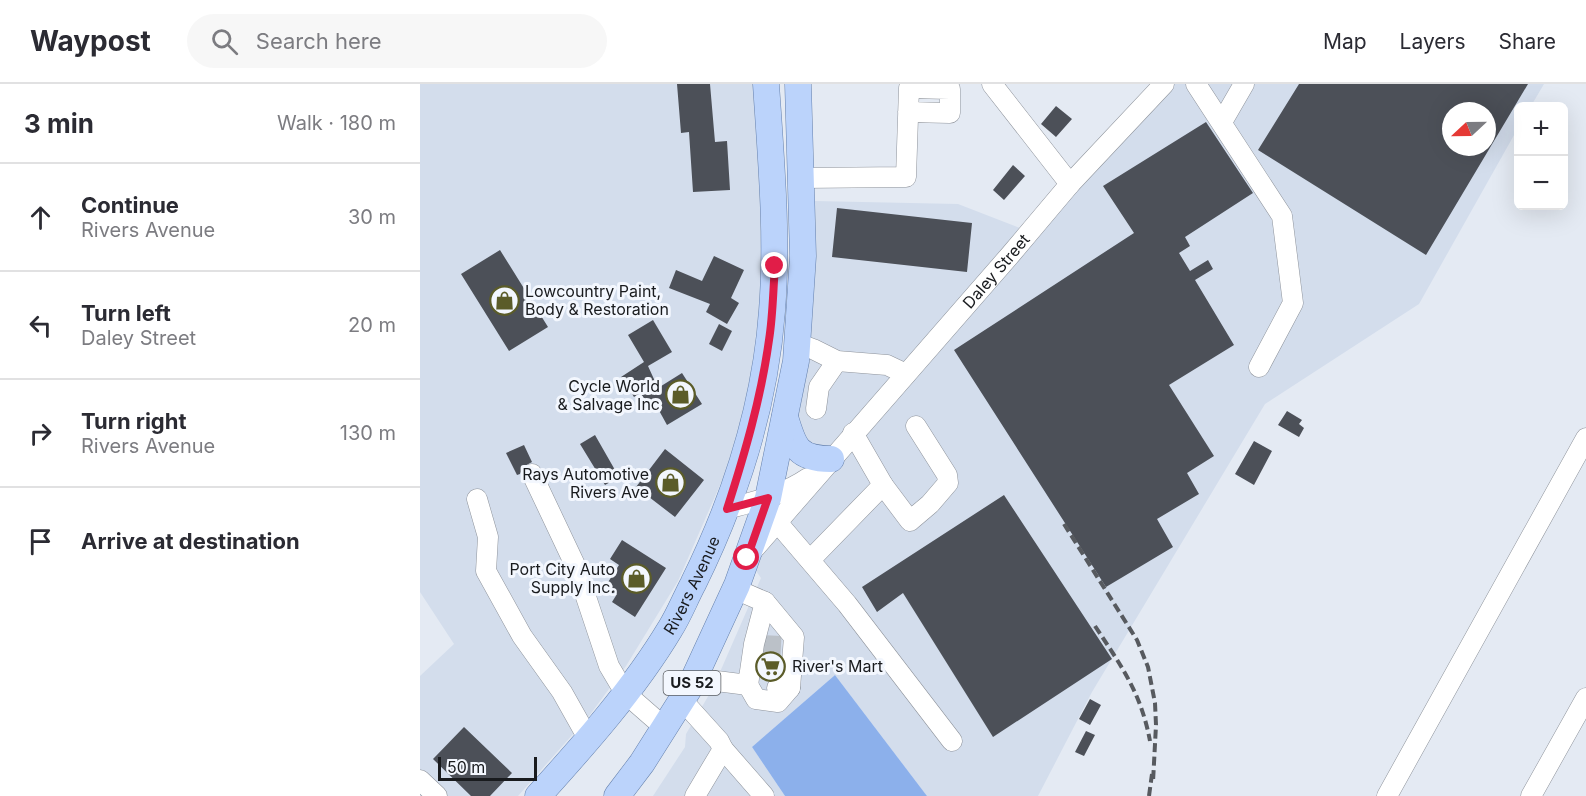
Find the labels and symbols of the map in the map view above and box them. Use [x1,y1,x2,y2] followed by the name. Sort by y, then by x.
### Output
[1442,102,1496,156] north arrow
[958,230,1034,312] street label: Daley Street
[761,252,787,278] route end
[525,281,669,319] place label: Lowcountry Paint, Body & Restoration
[488,284,520,316] shop icon: Lowcountry Paint, Body & Restoration
[558,376,660,414] place label: Cycle World & Salvage Inc
[665,379,697,411] shop icon: Cycle World & Salvage Inc
[522,464,649,502] place label: Rays Automotive Rivers Ave
[654,467,686,499] shop icon: Rays Automotive Rivers Ave
[659,533,724,639] street label: Rivers Avenue
[733,544,759,570] route start
[509,559,615,597] place label: Port City Auto Supply Inc.
[620,562,652,594] shop icon: Port City Auto Supply Inc.
[755,650,787,682] supermarket icon: River's Mart
[792,656,883,676] place label: River's Mart
[664,671,720,695] road number: US 52
[438,754,537,782] scale bar

